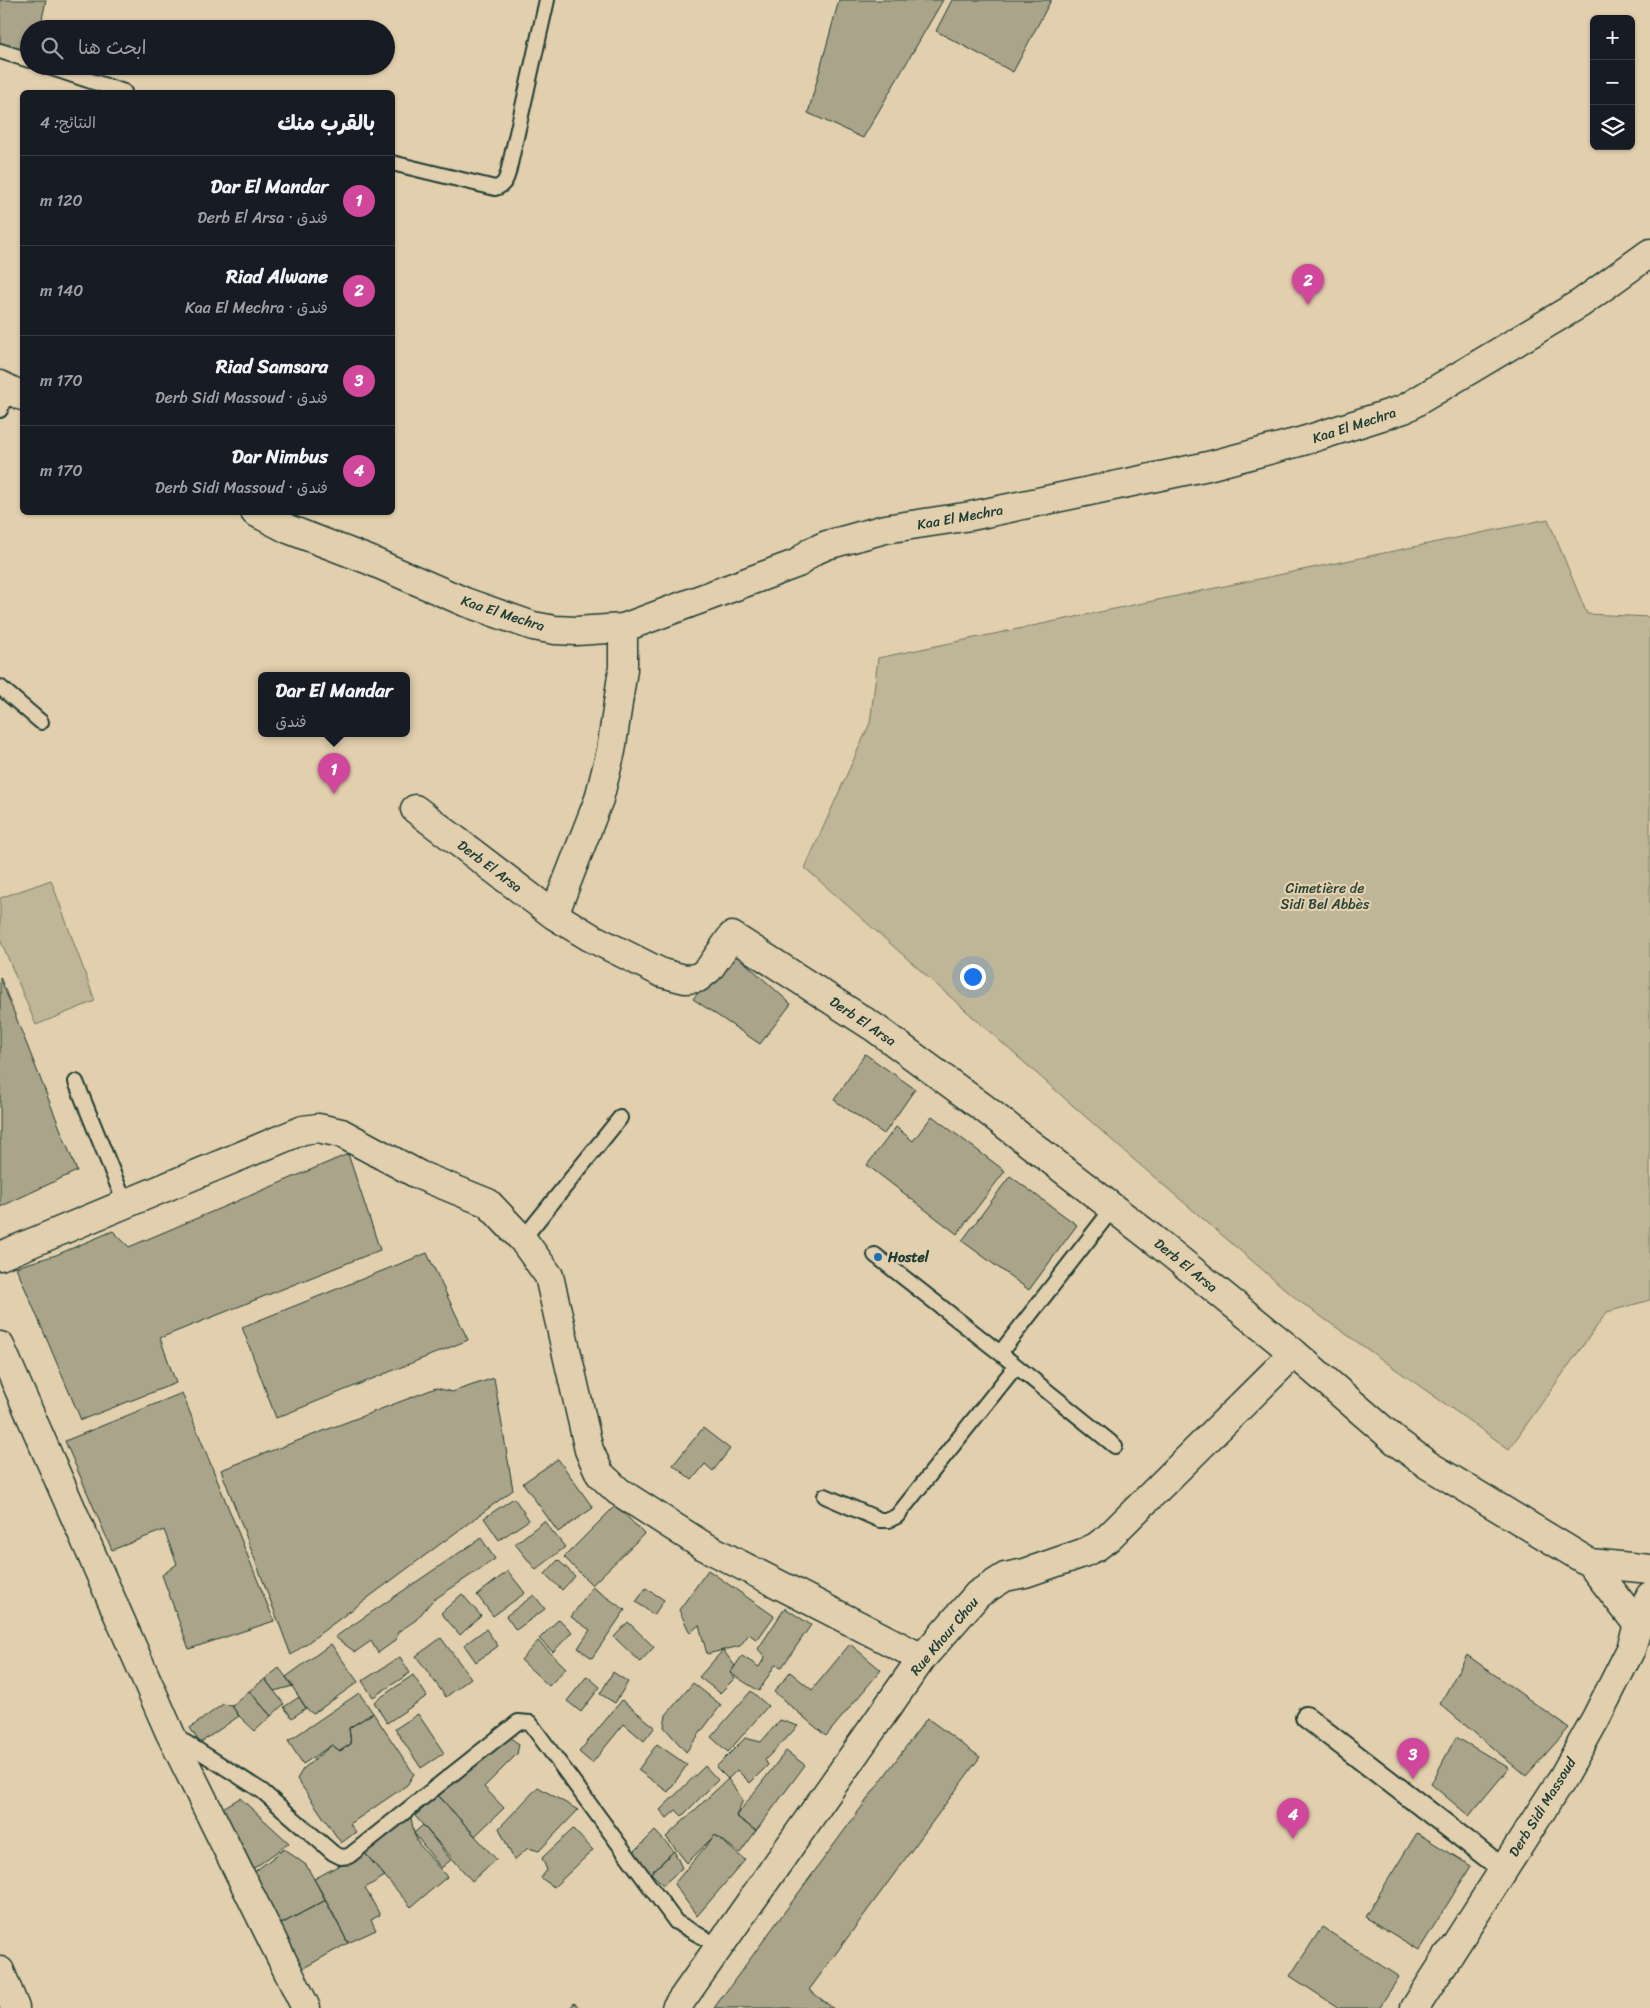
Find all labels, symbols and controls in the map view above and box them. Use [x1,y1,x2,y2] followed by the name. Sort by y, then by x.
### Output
[1590,15,1635,150] map controls
[1590,15,1635,60] button: +
[20,20,395,75] search box
[78,31,146,64] text: ابحث هنا
[38,34,66,62] icon: search
[1590,60,1635,105] button: −
[277,104,375,142] text: بالقرب منك
[1590,105,1635,150] button: layers
[40,108,96,137] text: النتائج: 4
[211,170,328,203] text: Dar El Mandar
[40,186,83,215] text: 120 m
[356,186,362,215] text: 1
[197,203,328,232] text: فندق · Derb El Arsa
[226,260,328,293] text: Riad Alwane
[1292,264,1324,305] pin: 2
[40,276,83,305] text: 140 m
[354,276,364,305] text: 2
[185,293,328,322] text: فندق · Kaa El Mechra
[216,350,328,383] text: Riad Samsara
[40,366,83,395] text: 170 m
[355,366,363,395] text: 3
[155,383,328,412] text: فندق · Derb Sidi Massoud
[1309,400,1399,451] street label: Kaa El Mechra
[232,440,328,473] text: Dar Nimbus
[40,456,83,485] text: 170 m
[354,456,364,485] text: 4
[155,473,328,502] text: فندق · Derb Sidi Massoud
[915,498,1005,537] street label: Kaa El Mechra
[458,588,548,639] street label: Kaa El Mechra
[258,672,410,737] popup
[275,674,393,707] text: Dar El Mandar
[275,707,307,736] text: فندق
[318,753,350,794] pin: 1
[452,834,528,899] street label: Derb El Arsa
[1281,876,1370,917] park label: Cimetière de Sidi Bel Abbès
[960,964,986,990] your location
[824,990,901,1053] street label: Derb El Arsa
[1148,1232,1223,1299] street label: Derb El Arsa
[887,1245,930,1270] place label: Hostel
[872,1251,884,1263] marker: Hostel
[904,1591,985,1681] street label: Rue Khour Chou
[1397,1738,1429,1779] pin: 3
[1502,1751,1584,1862] street label: Derb Sidi Massoud
[1277,1798,1309,1839] pin: 4

